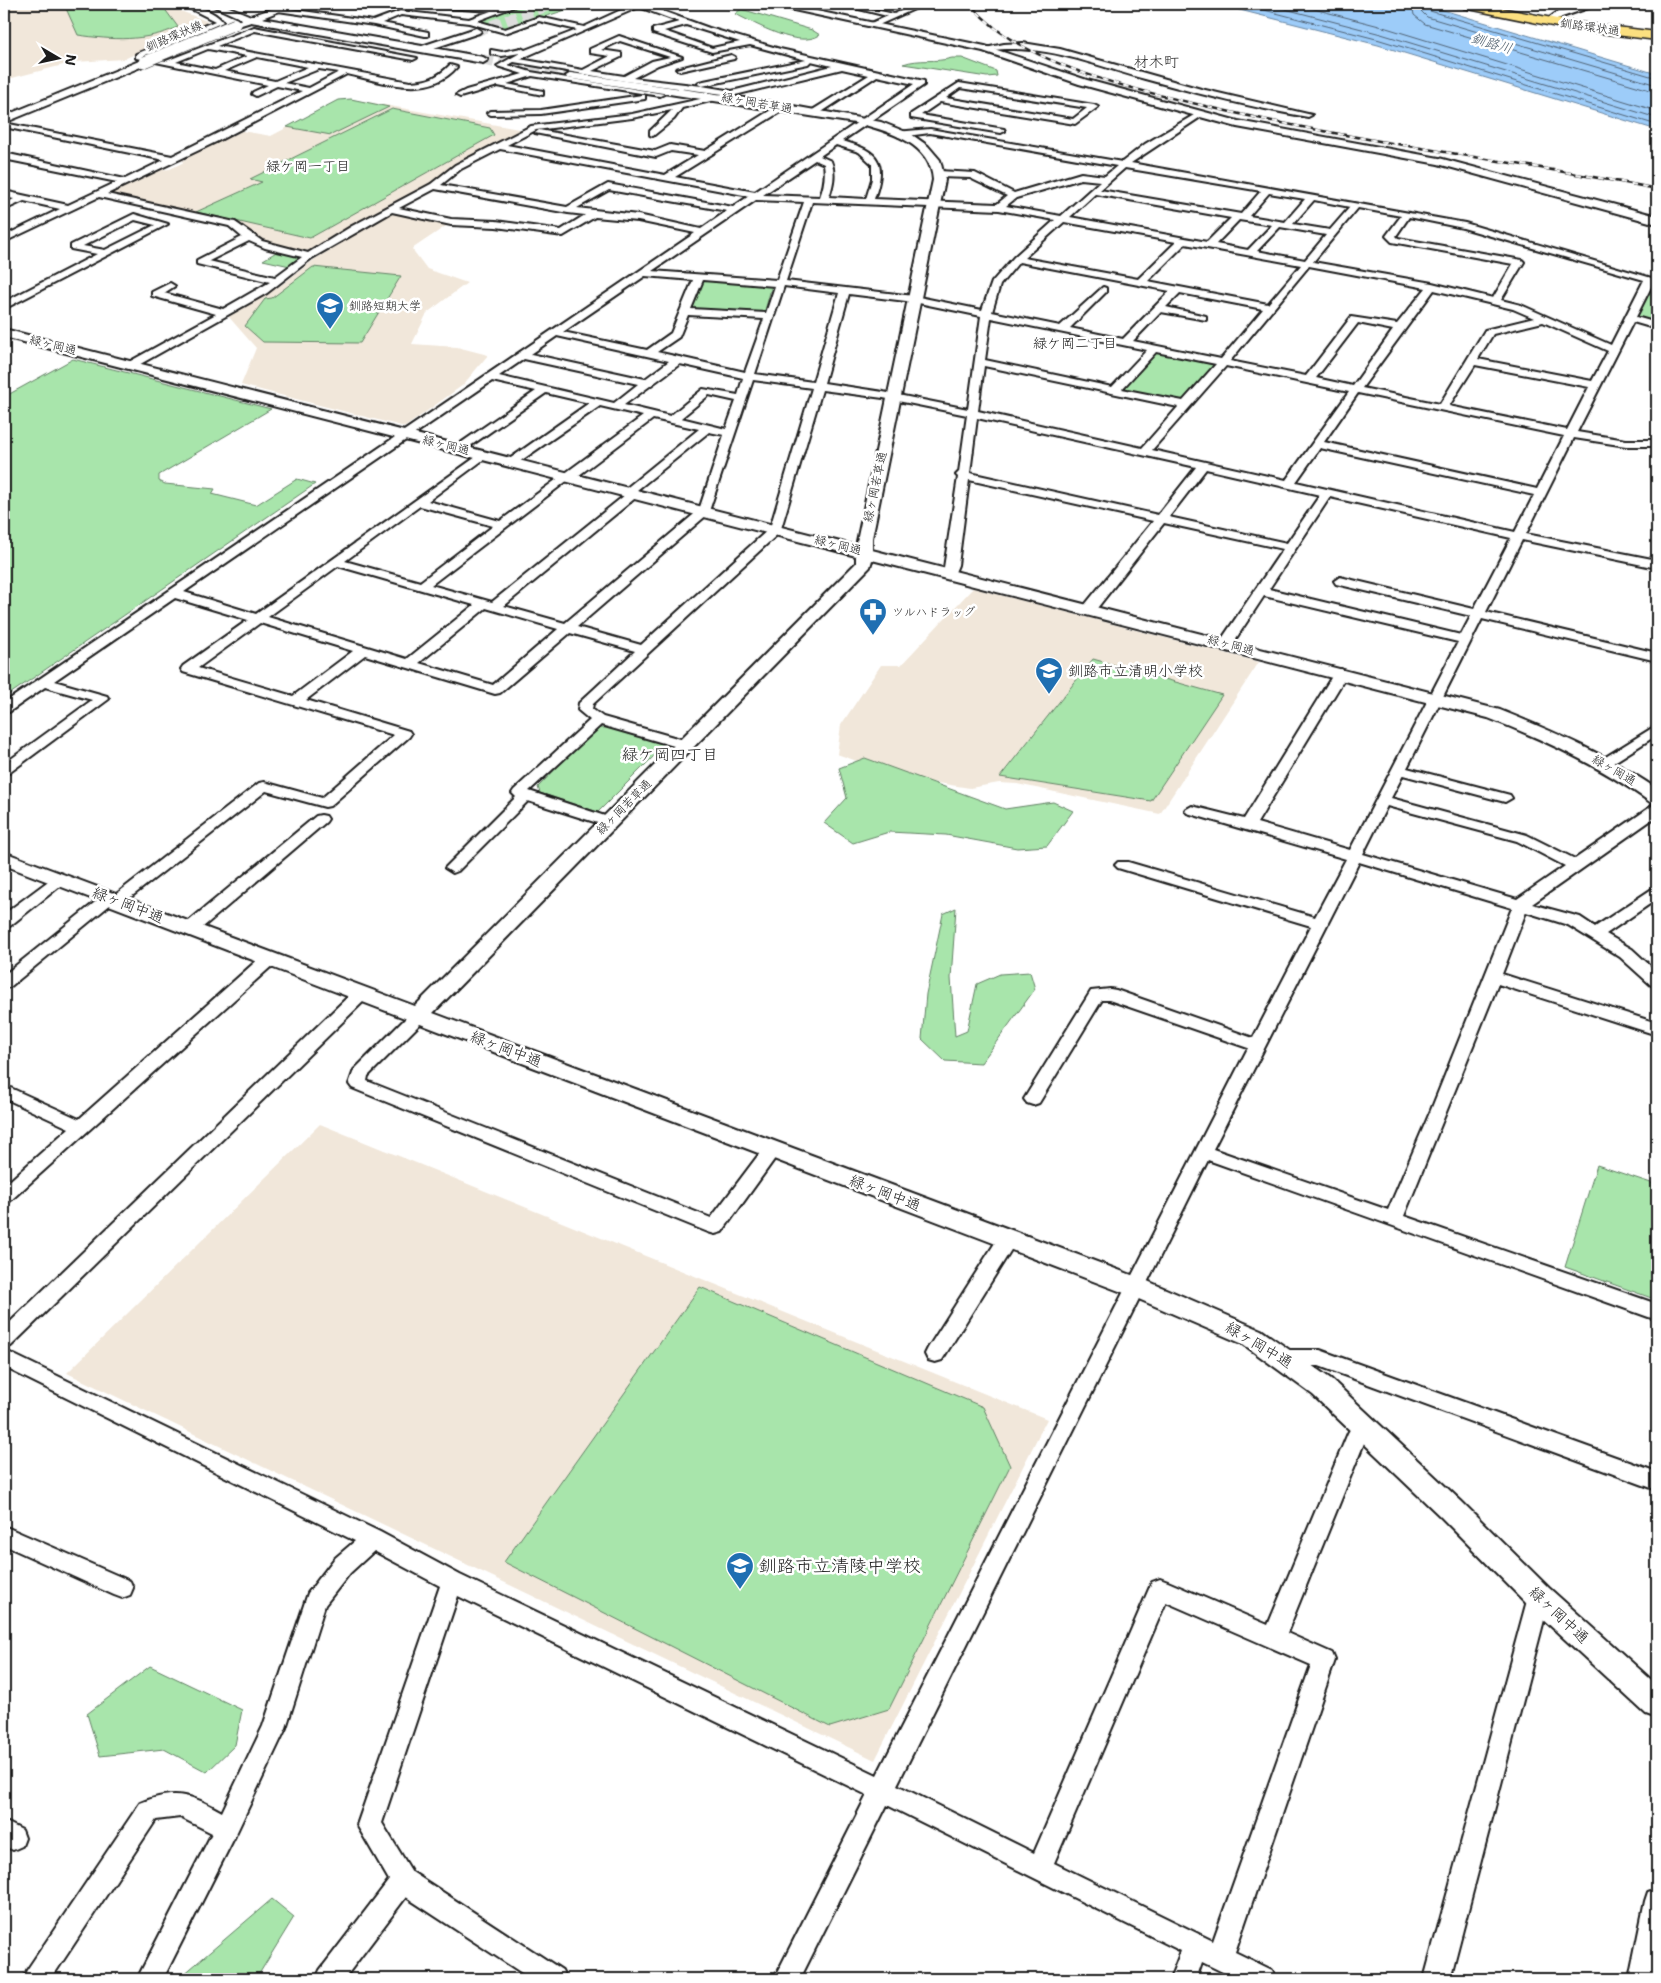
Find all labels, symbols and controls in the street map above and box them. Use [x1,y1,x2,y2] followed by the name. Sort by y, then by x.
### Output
[1559,15,1621,39] street label: 釧路環状通
[143,17,205,55] street label: 釧路環状線
[1469,29,1515,57] water label: 釧路川
[32,32,82,82] north arrow
[1133,52,1179,72] district label: 材木町
[61,53,81,67] text: N
[720,89,794,117] street label: 緑ヶ岡若草通
[266,157,350,175] district label: 緑ケ岡一丁目
[315,291,345,330] school or university icon: 釧路短期大学
[349,298,421,314] place label: 釧路短期大学
[28,331,78,359] street label: 緑ヶ岡通
[1033,334,1117,352] district label: 緑ケ岡二丁目
[421,431,471,459] street label: 緑ヶ岡通
[860,450,890,524] street label: 緑ヶ岡若草通
[813,531,863,559] street label: 緑ヶ岡通
[858,597,888,636] pharmacy icon: ツルハドラッグ
[892,604,976,620] place label: ツルハドラッグ
[1206,631,1256,659] street label: 緑ヶ岡通
[1034,656,1064,695] school or university icon: 釧路市立清明小学校
[1068,661,1203,681] place label: 釧路市立清明小学校
[622,744,718,765] district label: 緑ケ岡四丁目
[1589,751,1639,789] street label: 緑ヶ岡通
[593,776,655,838] street label: 緑ヶ岡若草通
[89,882,167,928] street label: 緑ヶ岡中通
[467,1026,545,1072] street label: 緑ヶ岡中通
[846,1170,924,1216] street label: 緑ヶ岡中通
[1222,1317,1296,1373] street label: 緑ヶ岡中通
[725,1551,755,1590] school or university icon: 釧路市立清陵中学校
[759,1554,921,1578] place label: 釧路市立清陵中学校
[1525,1582,1593,1648] street label: 緑ヶ岡中通

